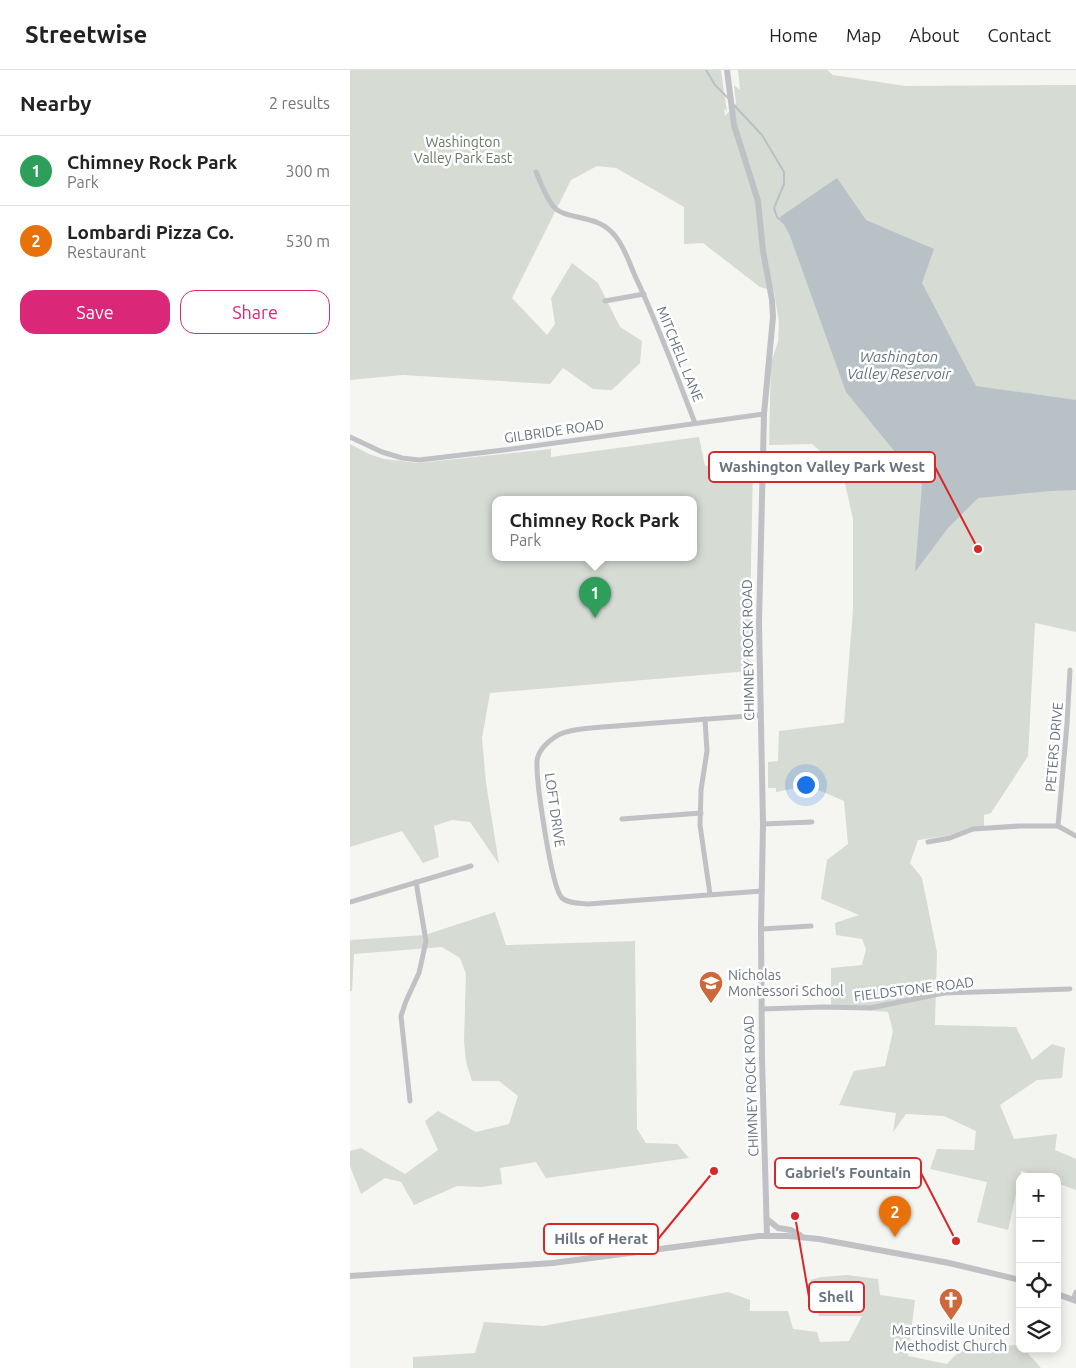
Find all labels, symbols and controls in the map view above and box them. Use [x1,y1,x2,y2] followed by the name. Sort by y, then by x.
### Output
[25,21,147,48] text: Streetwise
[769,25,818,45] text: Home
[846,25,881,45] text: Map
[909,25,959,45] text: About
[987,25,1051,45] text: Contact
[20,91,91,115] text: Nearby
[269,94,330,112] text: 2 results
[414,134,513,166] park label: Washington Valley Park East
[67,151,237,173] text: Chimney Rock Park
[31,162,41,180] text: 1
[285,162,330,180] text: 300 m
[67,173,99,191] text: Park
[67,221,234,243] text: Lombardi Pizza Co.
[31,232,41,250] text: 2
[285,232,330,250] text: 530 m
[67,243,146,261] text: Restaurant
[20,290,170,334] button: Save
[180,290,330,334] button: Share
[654,304,706,404] street label: MITCHELL LANE
[847,348,952,382] water label: Washington Valley Reservoir
[503,416,605,446] street label: GILBRIDE ROAD
[709,452,935,482] callout: Washington Valley Park West
[719,458,925,475] text: Washington Valley Park West
[492,496,697,561] popup
[509,509,680,531] text: Chimney Rock Park
[509,531,541,549] text: Park
[579,577,611,618] pin: 1
[739,579,757,721] street label: CHIMNEY ROCK ROAD
[1042,701,1066,793] street label: PETERS DRIVE
[542,772,568,848] street label: LOFT DRIVE
[793,772,819,798] your location
[728,967,844,999] place label: Nicholas Montessori School
[698,970,724,1004] school or university icon: Nicholas Montessori School
[853,974,975,1004] street label: FIELDSTONE ROAD
[741,1015,761,1157] street label: CHIMNEY ROCK ROAD
[775,1158,921,1188] callout: Gabriel’s Fountain
[785,1164,911,1181] text: Gabriel’s Fountain
[1016,1173,1061,1353] map controls
[1016,1173,1061,1218] button: +
[879,1196,911,1237] pin: 2
[1016,1218,1061,1263] button: −
[544,1224,658,1254] callout: Hills of Herat
[554,1230,648,1247] text: Hills of Herat
[1016,1263,1061,1308] button: locate
[809,1282,864,1312] callout: Shell
[938,1287,964,1321] church icon: Martinsville United Methodist Church
[818,1288,854,1305] text: Shell
[1016,1308,1061,1353] button: layers
[892,1322,1010,1354] place label: Martinsville United Methodist Church

